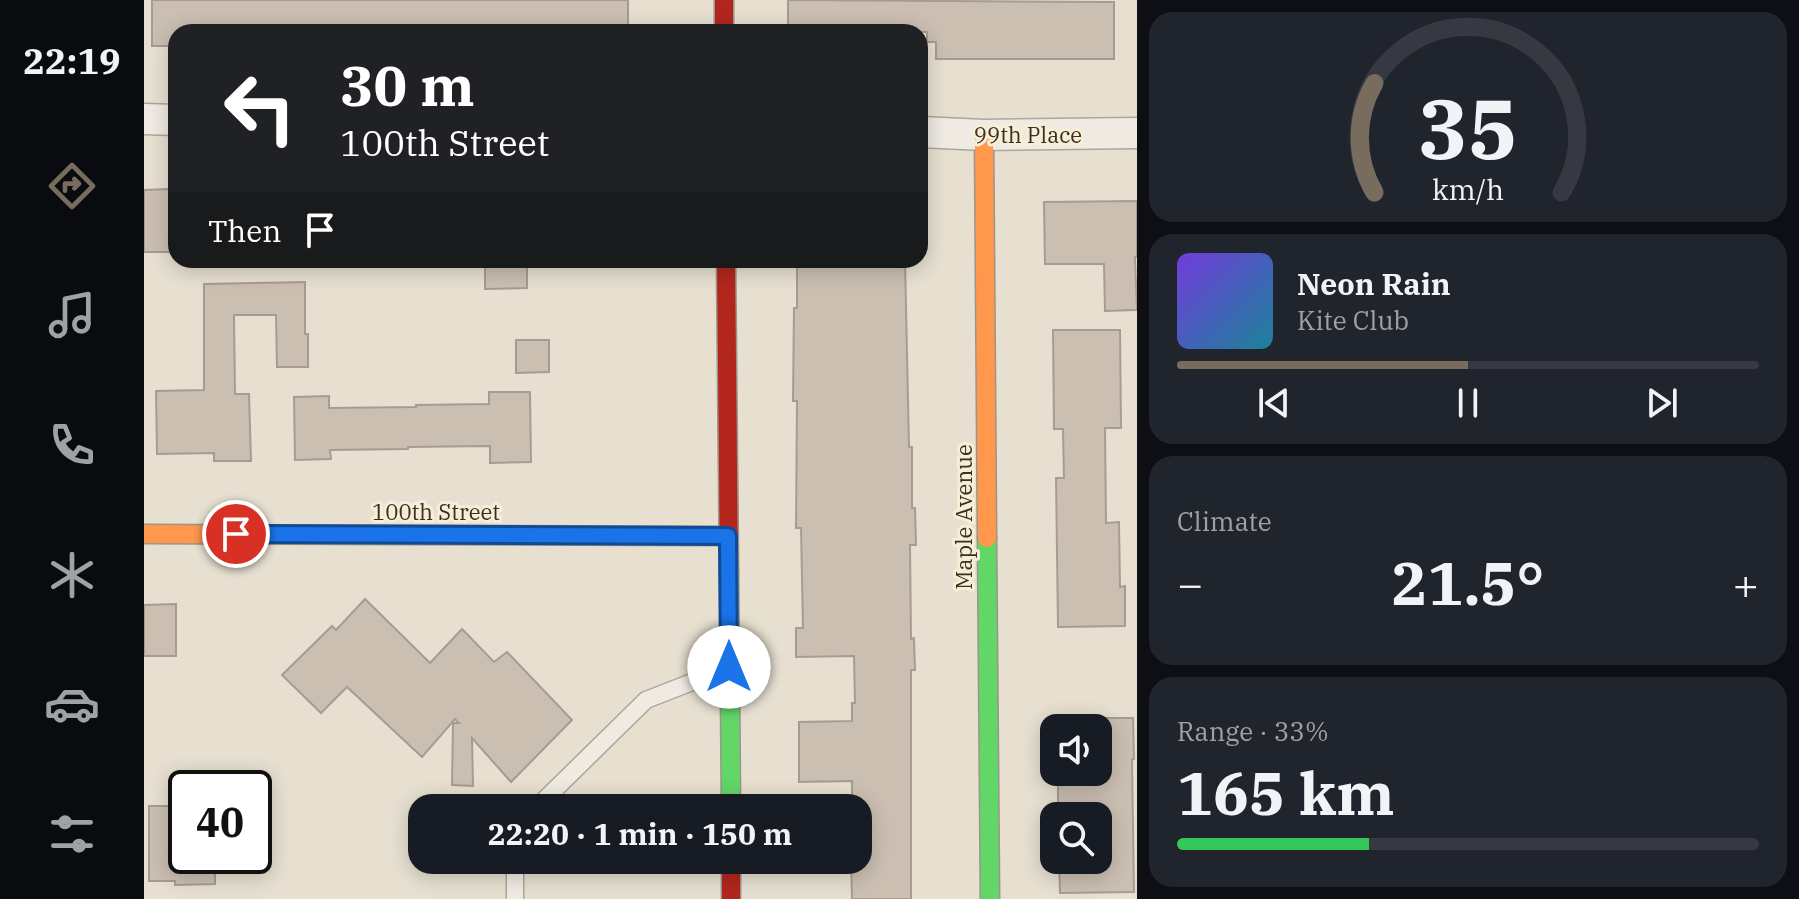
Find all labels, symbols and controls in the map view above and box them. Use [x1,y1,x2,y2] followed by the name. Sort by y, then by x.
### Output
[23,37,121,84] text: 22:19
[340,49,475,121] text: 30 m
[208,56,312,160] icon: left
[1418,73,1518,181] text: 35
[340,119,549,166] text: 100th Street
[974,120,1082,149] street label: 99th Place
[44,158,100,214] icon: directions
[1432,171,1504,208] text: km/h
[298,208,342,252] icon: arrive
[208,211,282,250] text: Then
[1297,264,1451,303] text: Neon Rain
[44,287,100,343] icon: music
[1297,303,1409,337] text: Kite Club
[1252,381,1296,425] icon: previous
[1446,381,1490,425] icon: pause
[1640,381,1684,425] icon: next
[44,417,100,473] icon: phone
[949,444,978,590] street label: Maple Avenue
[372,497,500,526] street label: 100th Street
[202,500,270,568] pin
[1177,504,1272,538] text: Climate
[214,512,258,556] icon: arrive
[1391,543,1545,622] text: 21.5°
[44,547,100,603] icon: climate
[1177,555,1203,612] text: −
[1733,555,1759,612] text: +
[687,625,771,709] position arrow
[44,676,100,732] icon: car
[1040,714,1112,874] map controls
[1040,714,1112,786] button: sound
[1177,714,1329,748] text: Range · 33%
[1177,753,1395,832] text: 165 km
[168,770,272,874] speed limit sign: 40
[1040,802,1112,874] button: search
[44,806,100,862] icon: filters
[488,814,792,853] text: 22:20 · 1 min · 150 m

